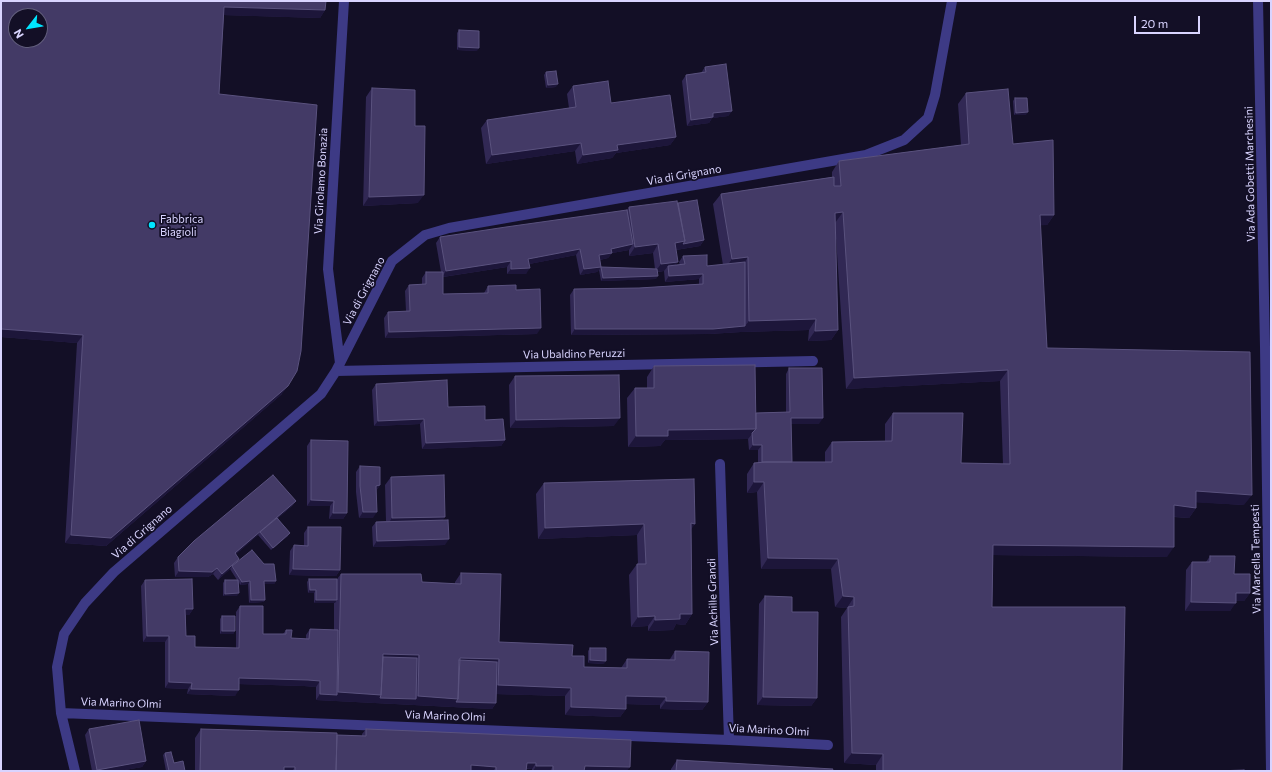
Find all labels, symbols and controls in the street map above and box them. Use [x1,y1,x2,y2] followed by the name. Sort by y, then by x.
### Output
[8,8,48,48] north arrow
[1136,8,1202,34] scale bar
[1141,16,1168,30] text: 20 m
[10,27,26,41] text: N
[1242,106,1258,242] street label: Via Ada Gobetti Marchesini
[312,127,330,235] street label: Via Girolamo Bonazia
[646,162,722,188] street label: Via di Grignano
[160,212,203,238] place label: Fabbrica Biagioli
[147,220,157,230] marker: Fabbrica Biagioli
[340,254,388,328] street label: Via di Grignano
[523,347,625,361] street label: Via Ubaldino Peruzzi
[109,502,175,562] street label: Via di Grignano
[1248,504,1264,614] street label: Via Marcella Tempesti
[705,558,721,646] street label: Via Achille Grandi
[80,695,162,711] street label: Via Marino Olmi
[404,708,486,724] street label: Via Marino Olmi
[728,721,810,739] street label: Via Marino Olmi

